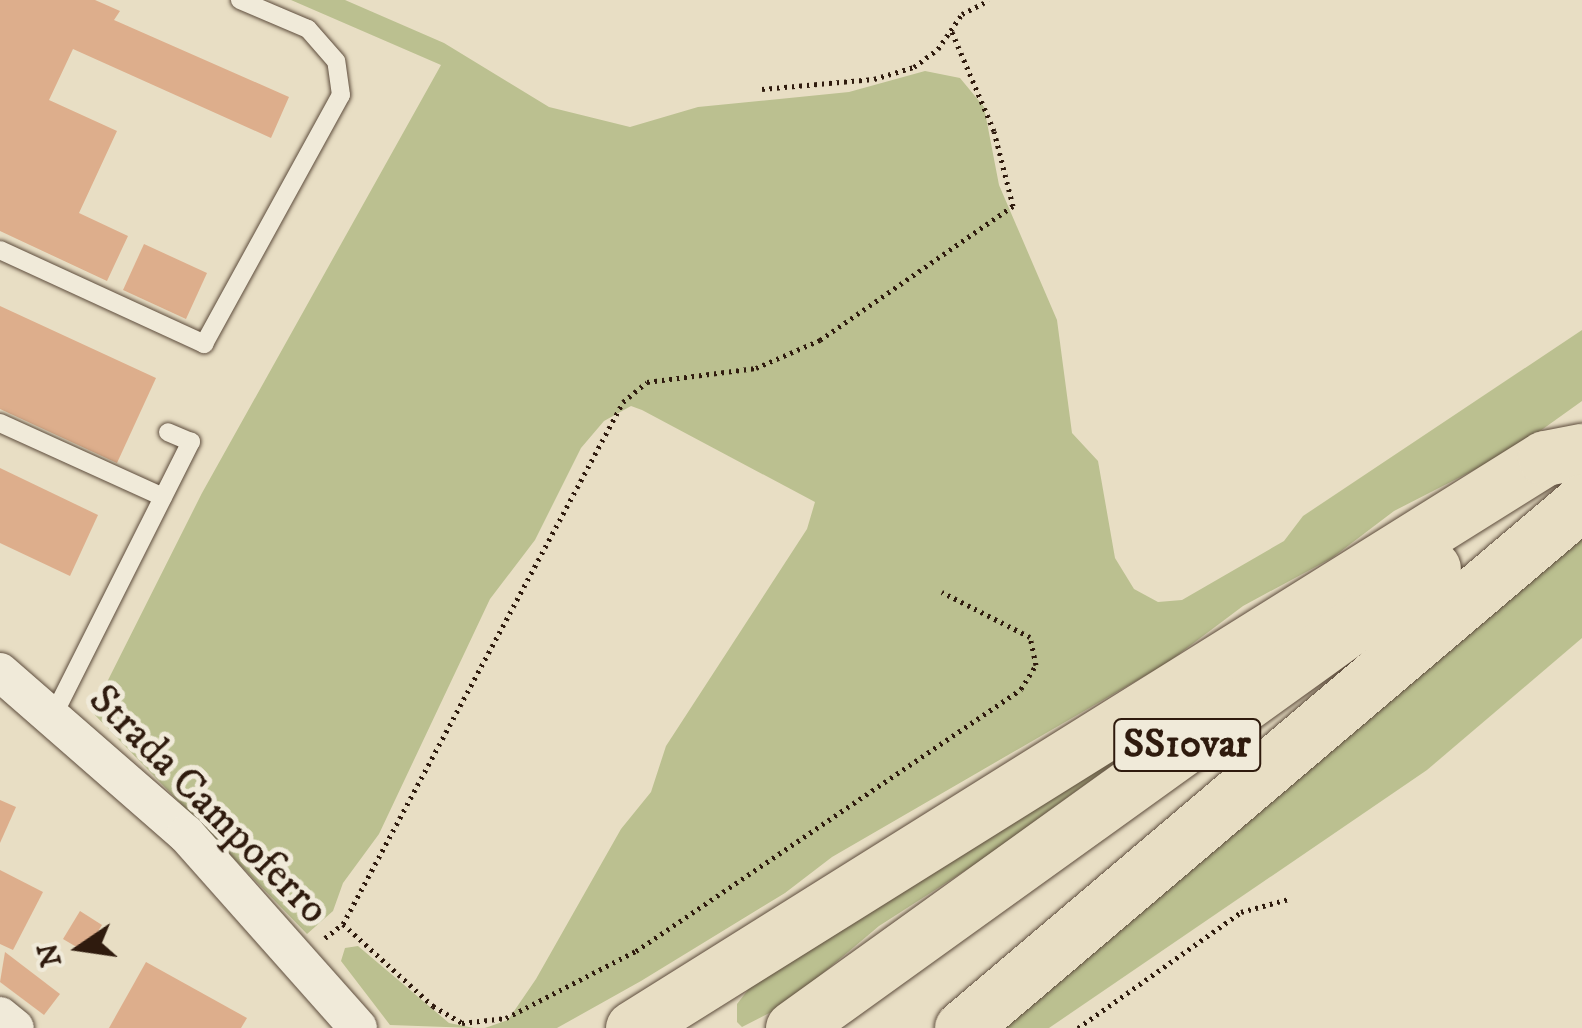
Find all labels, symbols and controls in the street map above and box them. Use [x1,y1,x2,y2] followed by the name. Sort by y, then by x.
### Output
[78,675,338,935] street label: Strada Campoferro
[1112,710,1262,780] road number: SS10var
[30,898,130,998] north arrow
[31,940,70,970] text: N

